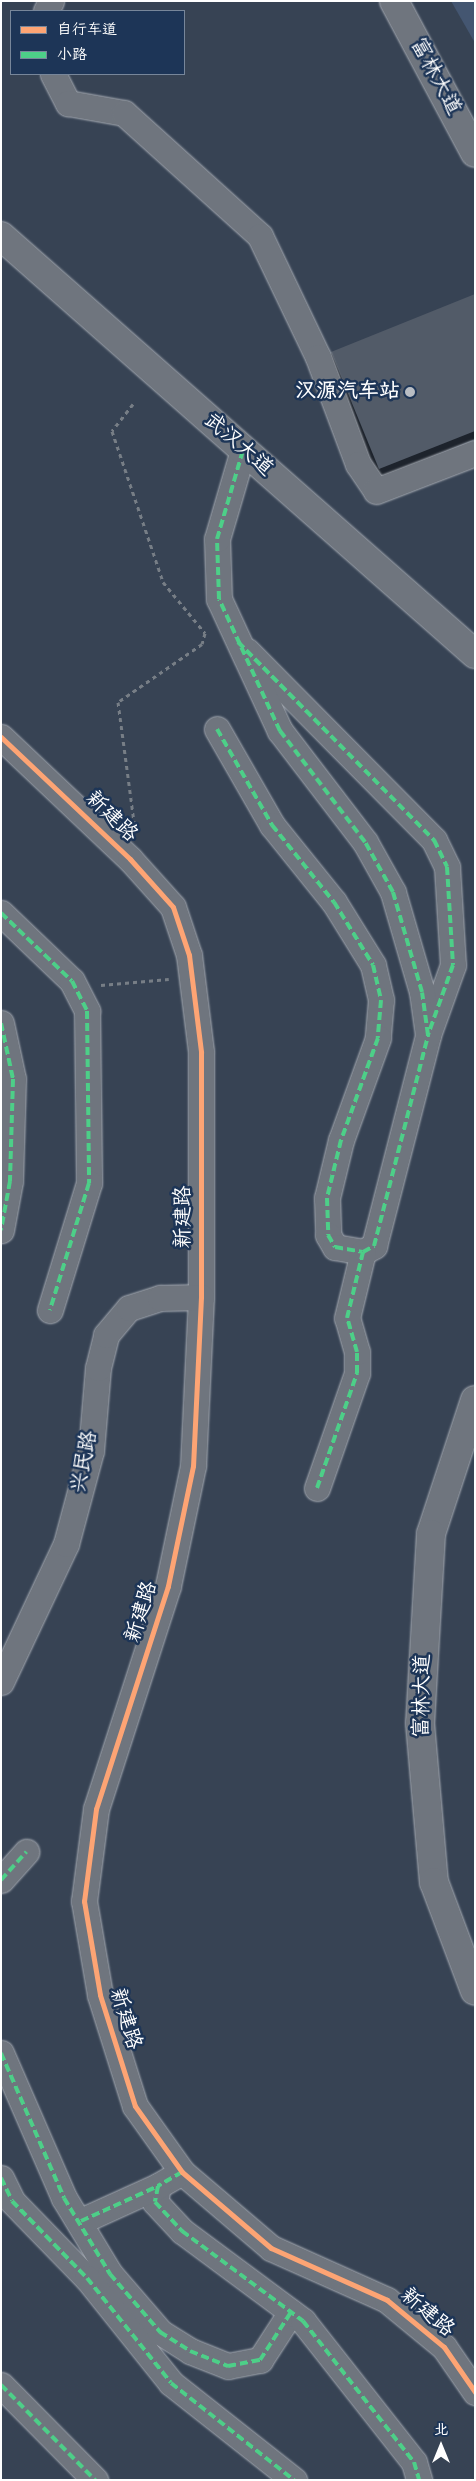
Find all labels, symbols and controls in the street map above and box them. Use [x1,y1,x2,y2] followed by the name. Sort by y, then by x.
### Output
[10,10,185,75] legend
[57,19,117,41] text: 自行车道
[404,34,466,120] street label: 富林大道
[57,44,87,66] text: 小路
[295,379,400,405] place label: 汉源汽车站
[404,386,416,398] marker: 汉源汽车站
[198,408,278,482] street label: 武汉大道
[80,786,142,848] street label: 新建路
[171,1186,197,1248] street label: 新建路
[67,1429,103,1495] street label: 兴民路
[121,1578,163,1646] street label: 新建路
[410,1654,436,1738] street label: 富林大道
[104,1985,146,2053] street label: 新建路
[395,2283,459,2343] street label: 新建路
[434,2420,448,2441] text: 北
[416,2421,466,2471] north arrow

